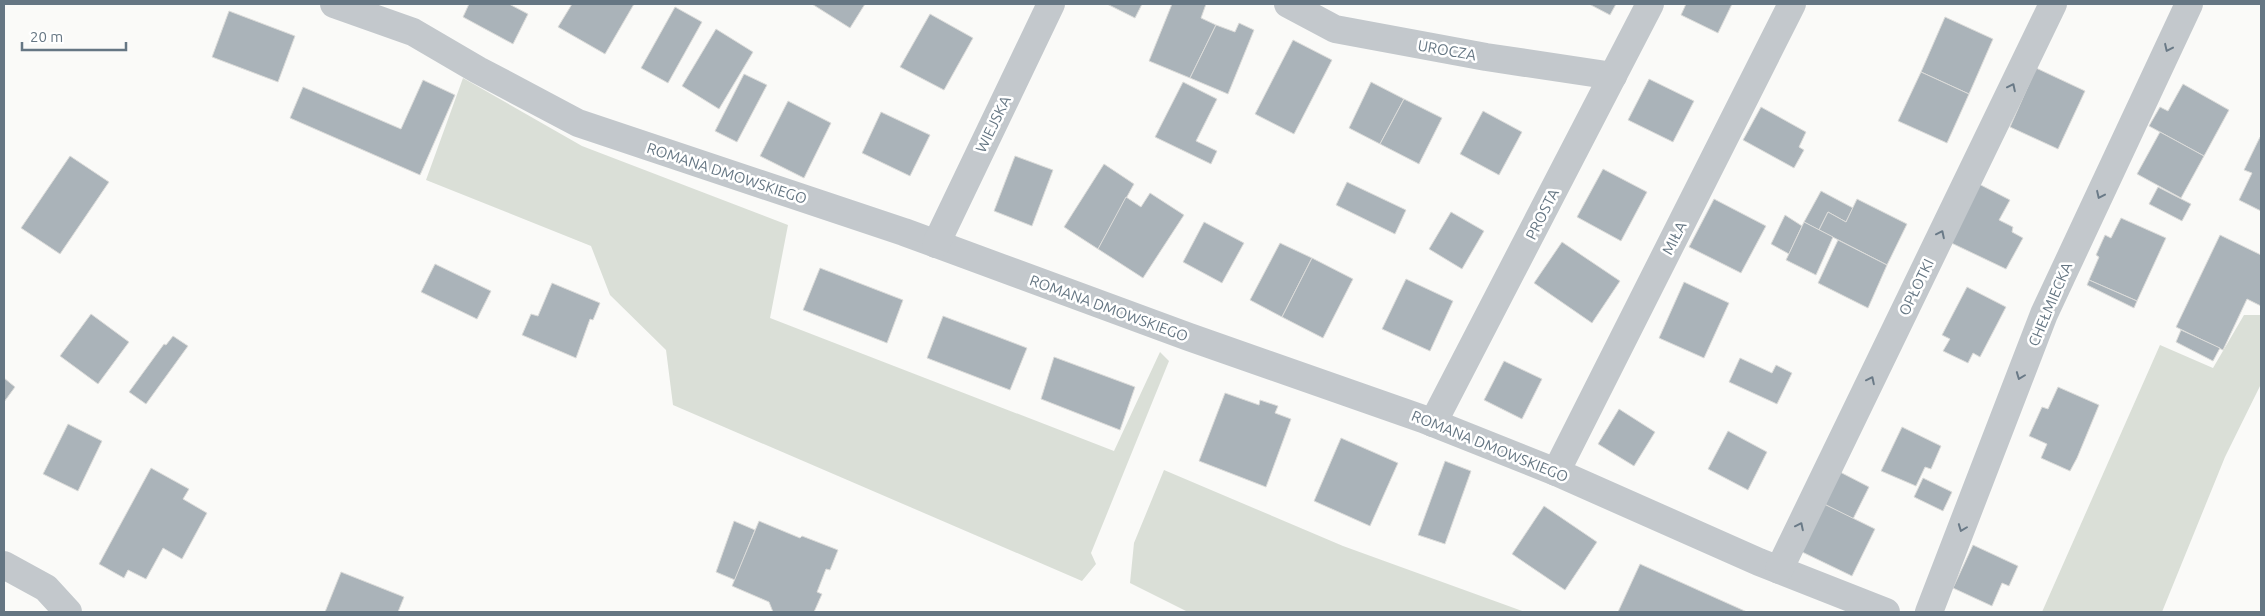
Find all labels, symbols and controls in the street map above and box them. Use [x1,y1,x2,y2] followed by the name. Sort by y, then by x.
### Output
[22,20,126,52] scale bar
[30,28,63,45] text: 20 m
[1416,36,1478,64] street label: UROCZA
[2164,43,2174,52] one-way arrow
[2006,84,2016,93] one-way arrow
[972,93,1014,155] street label: WIEJSKA
[645,139,809,207] street label: ROMANA DMOWSKIEGO
[1522,185,1562,242] street label: PROSTA
[2095,190,2106,199] one-way arrow
[1658,218,1690,257] street label: MIŁA
[1935,230,1946,239] one-way arrow
[1895,256,1937,318] street label: OPŁOTKI
[2025,259,2075,349] street label: CHEŁMIECKA
[1027,271,1191,345] street label: ROMANA DMOWSKIEGO
[2016,371,2026,380] one-way arrow
[1865,376,1875,385] one-way arrow
[1409,407,1571,485] street label: ROMANA DMOWSKIEGO
[1794,523,1804,532] one-way arrow
[1958,523,1968,532] one-way arrow

